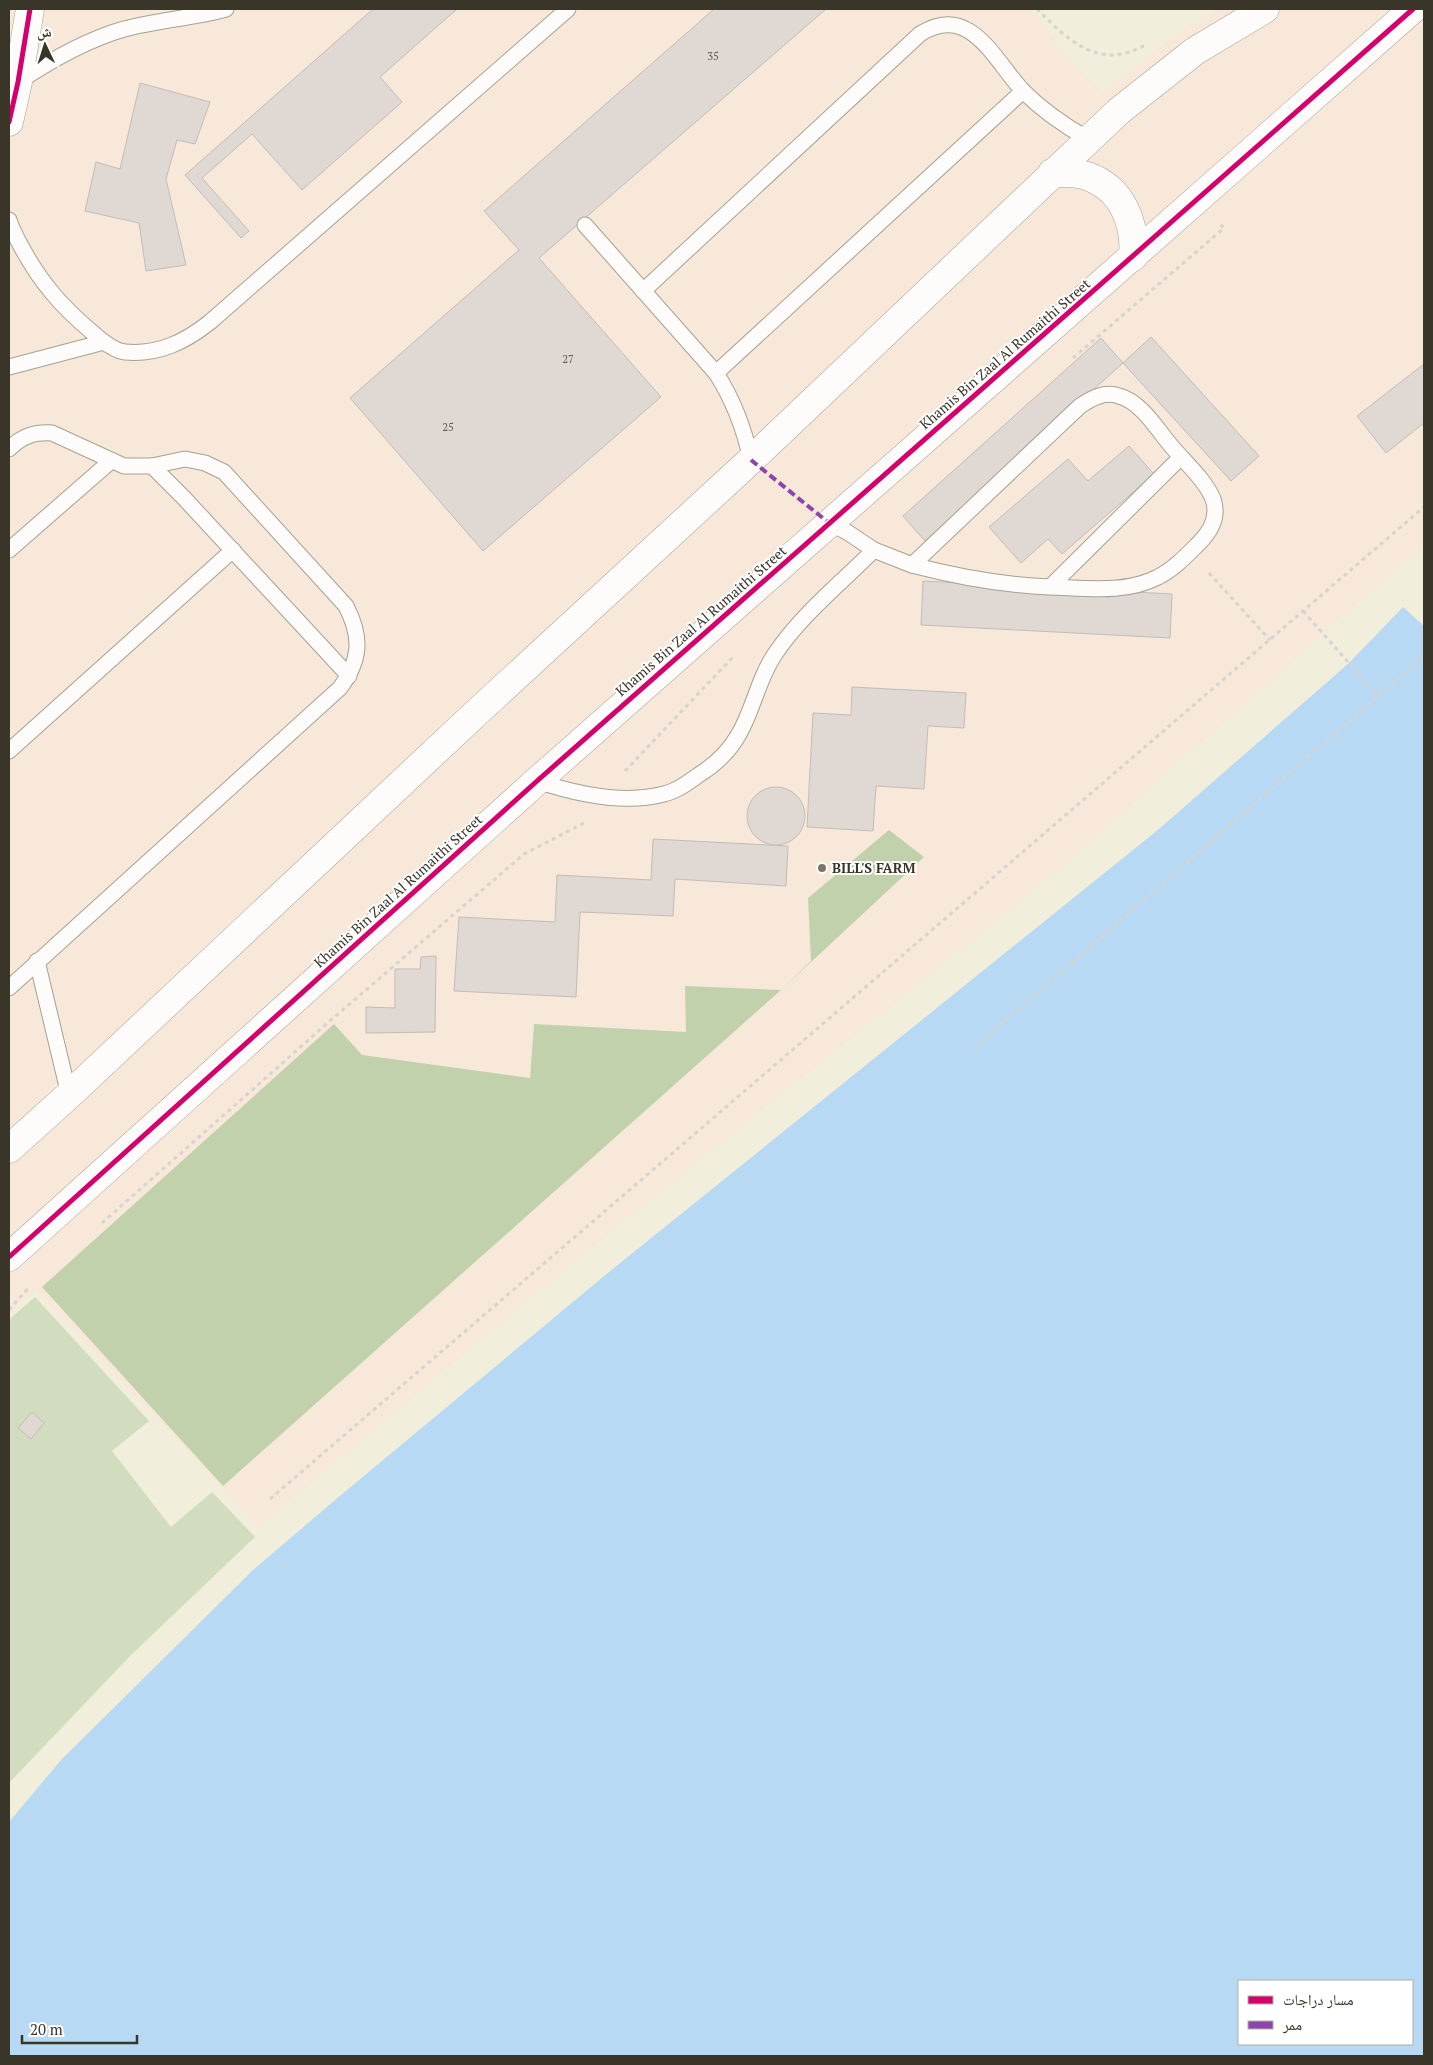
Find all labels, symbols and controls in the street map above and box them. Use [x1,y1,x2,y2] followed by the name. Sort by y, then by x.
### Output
[20,20,70,70] north arrow
[36,22,52,42] text: ش
[707,49,719,63] house number: 35
[915,274,1095,433] street label: Khamis Bin Zaal Al Rumaithi Street
[562,352,574,366] house number: 27
[442,420,454,434] house number: 25
[611,541,791,700] street label: Khamis Bin Zaal Al Rumaithi Street
[309,809,487,971] street label: Khamis Bin Zaal Al Rumaithi Street
[832,858,916,877] place label: BILL'S FARM
[816,862,828,874] marker: BILL'S FARM
[1238,1980,1413,2045] legend
[1283,1989,1354,2009] text: مسار دراجات
[22,2012,138,2044] scale bar
[1282,2014,1302,2034] text: ممر
[30,2019,63,2039] text: 20 m

